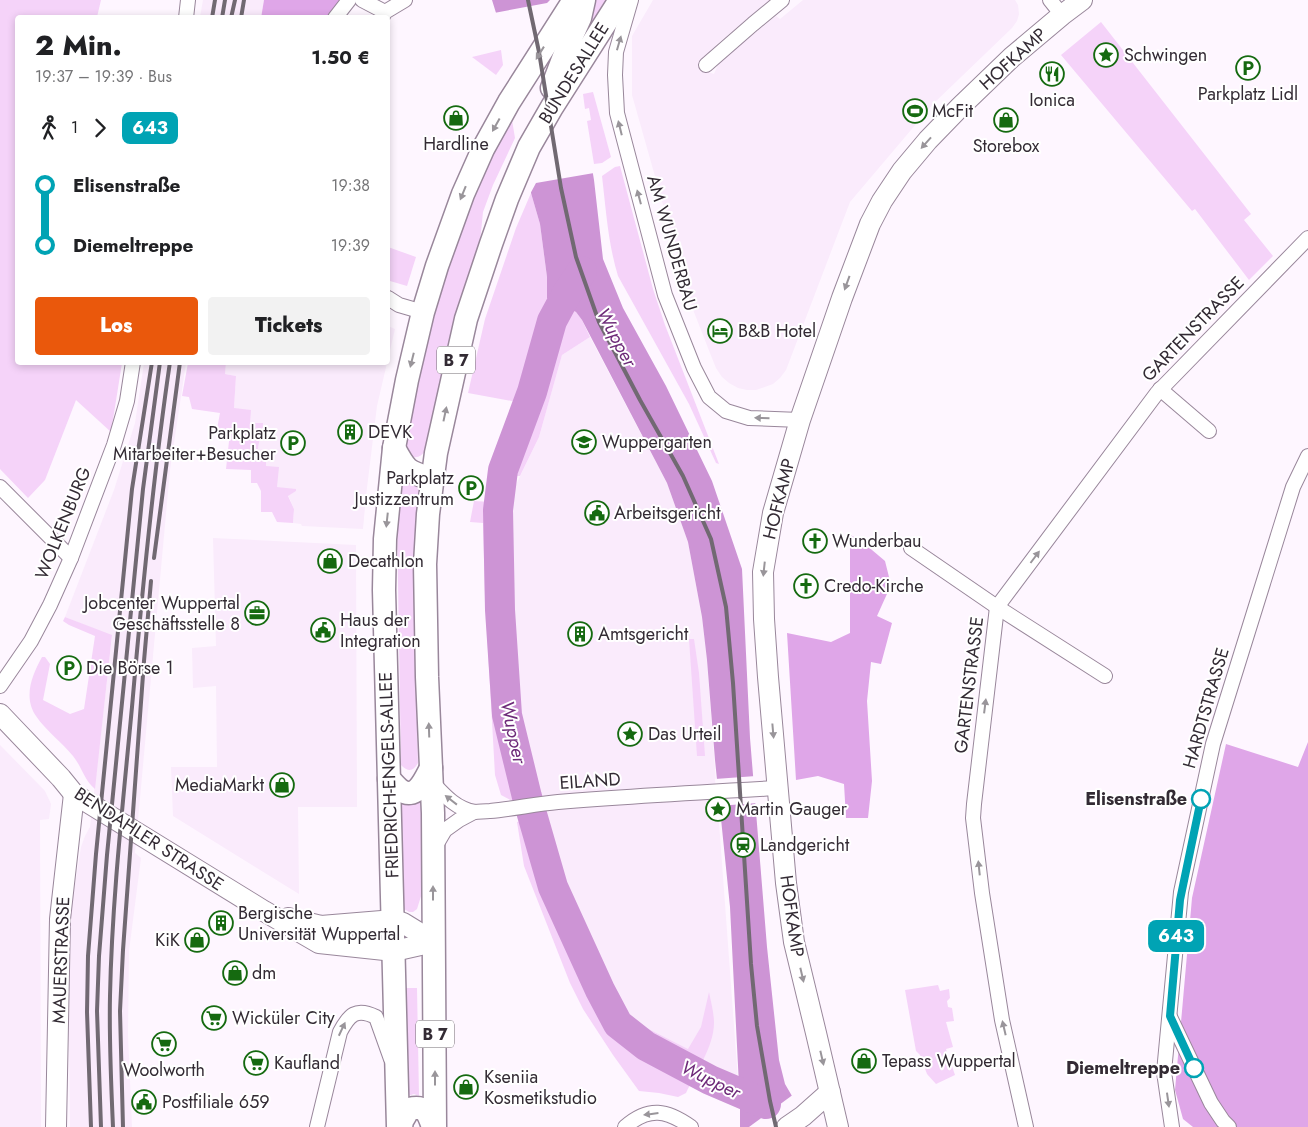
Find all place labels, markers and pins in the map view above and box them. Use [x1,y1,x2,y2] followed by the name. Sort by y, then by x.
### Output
[1093,42,1119,68] place icon: Schwingen
[1124,42,1207,68] place label: Schwingen
[1235,55,1261,81] parking icon: Parkplatz Lidl
[1039,61,1065,87] restaurant icon: Ionica
[1198,81,1298,107] place label: Parkplatz Lidl
[1029,87,1075,113] place label: Ionica
[902,98,928,124] sports icon: McFit
[932,98,974,124] place label: McFit
[443,105,469,131] shop icon: Hardline
[993,107,1019,133] shop icon: Storebox
[423,131,489,157] place label: Hardline
[973,133,1040,159] place label: Storebox
[707,318,733,344] hotel icon: B&B Hotel
[738,318,816,344] place label: B&B Hotel
[337,419,363,445] building icon: DEVK
[368,419,413,445] place label: DEVK
[113,420,277,467] place label: Parkplatz Mitarbeiter+Besucher
[571,429,597,455] school or university icon: Wuppergarten
[602,429,712,455] place label: Wuppergarten
[280,430,306,456] parking icon: Parkplatz Mitarbeiter+Besucher
[352,465,455,512] place label: Parkplatz Justizzentrum
[458,475,484,501] parking icon: Parkplatz Justizzentrum
[584,500,610,526] public building icon: Arbeitsgericht
[614,500,721,526] place label: Arbeitsgericht
[802,528,828,554] church icon: Wunderbau
[832,528,922,554] place label: Wunderbau
[317,548,343,574] shop icon: Decathlon
[348,548,424,574] place label: Decathlon
[793,573,819,599] church icon: Credo-Kirche
[824,573,923,599] place label: Credo-Kirche
[82,590,240,637] place label: Jobcenter Wuppertal Geschäftsstelle 8
[244,600,270,626] office icon: Jobcenter Wuppertal Geschäftsstelle 8
[340,607,421,654] place label: Haus der Integration
[310,617,336,643] public building icon: Haus der Integration
[567,621,593,647] building icon: Amtsgericht
[598,621,689,647] place label: Amtsgericht
[56,655,82,681] parking icon: Die Börse 1
[86,655,174,681] place label: Die Börse 1
[617,721,643,747] place icon: Das Urteil
[648,721,721,747] place label: Das Urteil
[175,772,265,798] place label: MediaMarkt
[269,772,295,798] shop icon: MediaMarkt
[1085,786,1187,812] place label: Elisenstraße
[1191,789,1211,809] marker: Elisenstraße
[705,796,731,822] place icon: Martin Gauger
[736,796,848,822] place label: Martin Gauger
[730,832,756,858] station icon: Landgericht
[760,832,850,858] place label: Landgericht
[238,900,400,947] place label: Bergische Universität Wuppertal
[208,910,234,936] building icon: Bergische Universität Wuppertal
[155,927,181,953] place label: KiK
[184,927,210,953] shop icon: KiK
[222,960,248,986] shop icon: dm
[252,960,276,986] place label: dm
[201,1005,227,1031] supermarket icon: Wicküler City
[232,1005,335,1031] place label: Wicküler City
[151,1031,177,1057] supermarket icon: Woolworth
[851,1048,877,1074] shop icon: Tepass Wuppertal
[882,1048,1016,1074] place label: Tepass Wuppertal
[243,1050,269,1076] supermarket icon: Kaufland
[274,1050,340,1076] place label: Kaufland
[1066,1055,1180,1081] place label: Diemeltreppe
[123,1057,205,1083] place label: Woolworth
[1184,1058,1204,1078] marker: Diemeltreppe
[484,1064,597,1111] place label: Kseniia Kosmetikstudio
[453,1074,479,1100] shop icon: Kseniia Kosmetikstudio
[131,1089,157,1115] public building icon: Postfiliale 659
[162,1089,270,1115] place label: Postfiliale 659

